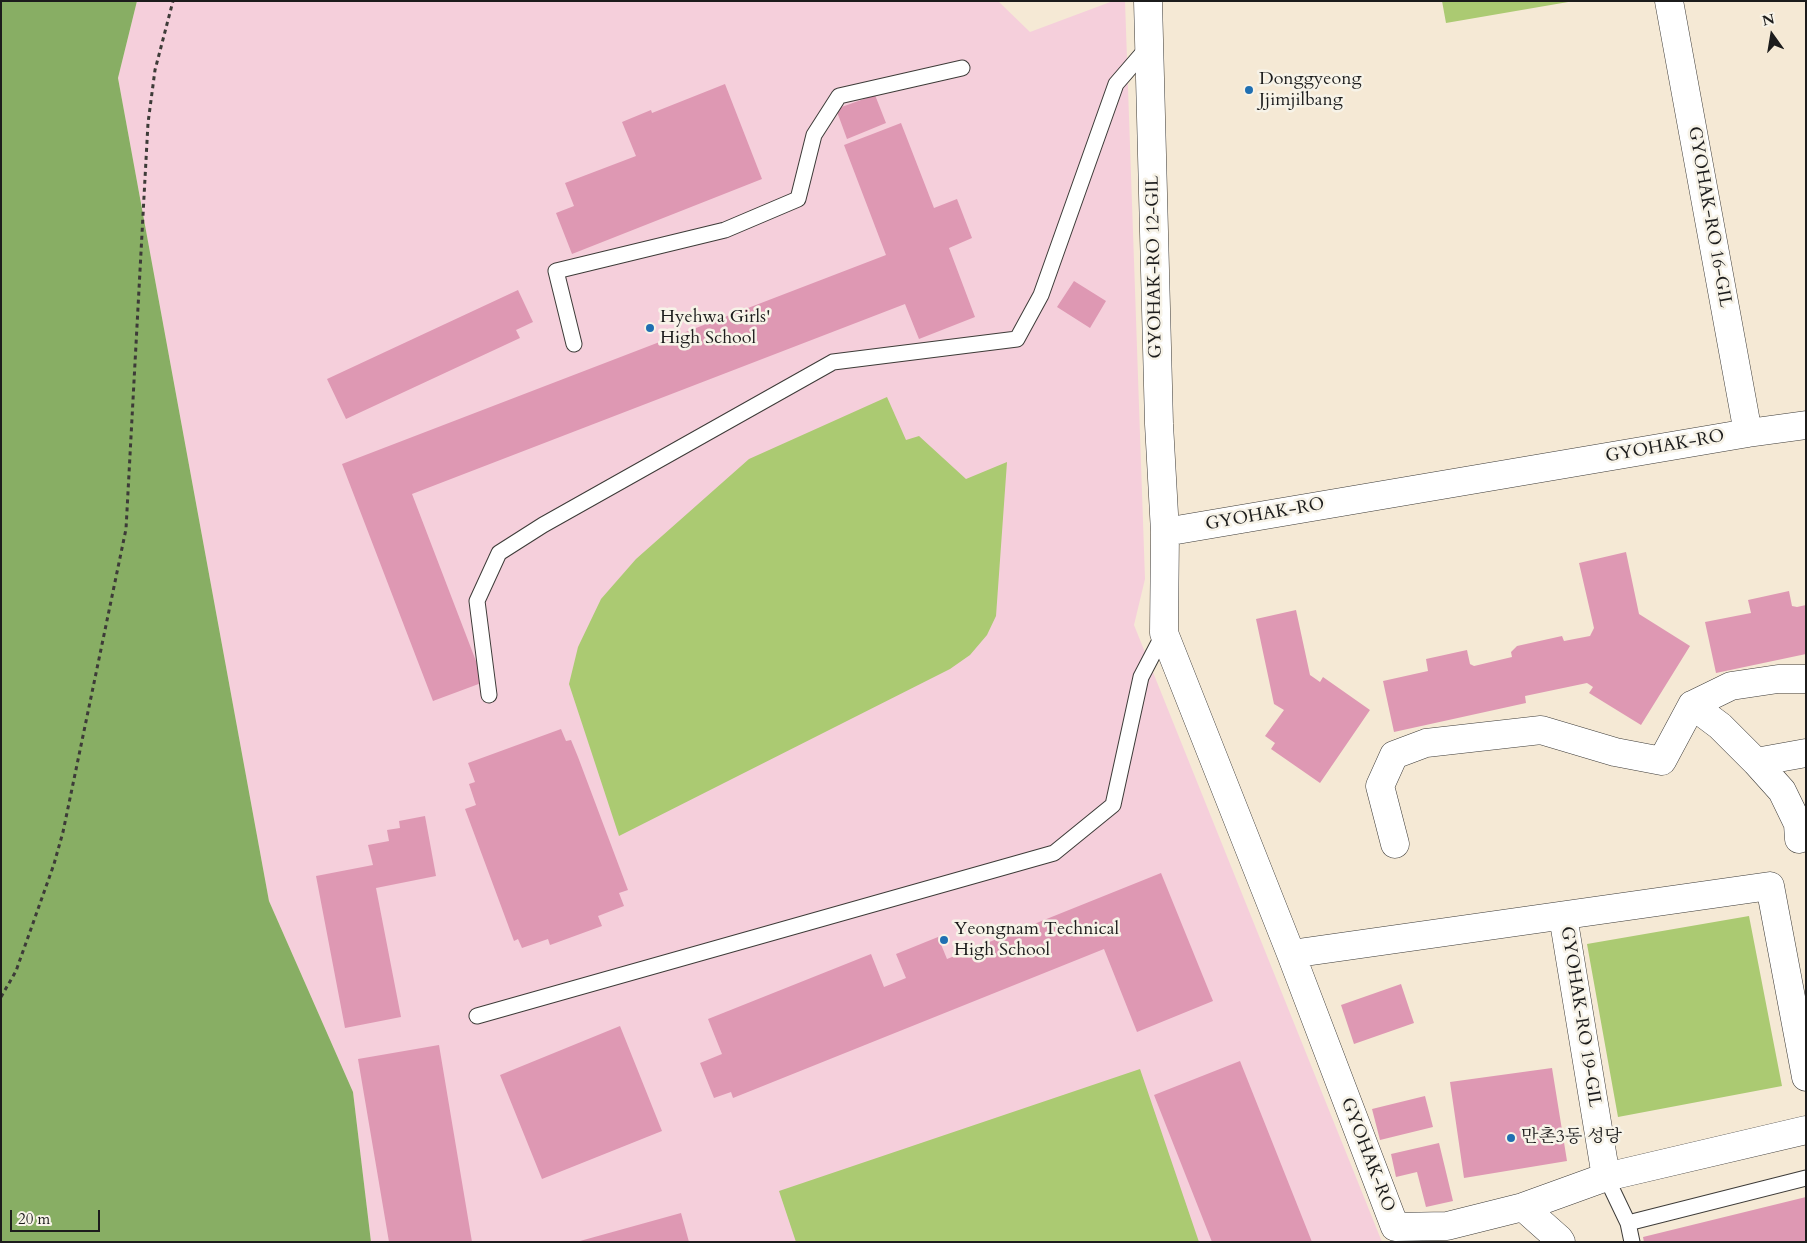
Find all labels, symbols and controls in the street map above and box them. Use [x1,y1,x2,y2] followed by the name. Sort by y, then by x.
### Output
[1760,9,1777,31] text: N
[1747,10,1797,60] north arrow
[1259,69,1361,112] place label: Donggyeong Jjimjilbang
[1243,84,1255,96] marker: Donggyeong Jjimjilbang
[1682,125,1736,309] street label: GYOHAK-RO 16-GIL
[1143,175,1167,359] street label: GYOHAK-RO 12-GIL
[660,307,770,350] place label: Hyehwa Girls' High School
[644,322,656,334] marker: Hyehwa Girls' High School
[1604,426,1726,468] street label: GYOHAK-RO
[1204,494,1326,536] street label: GYOHAK-RO
[954,919,1119,962] place label: Yeongnam Technical High School
[1555,925,1605,1109] street label: GYOHAK-RO 19-GIL
[938,934,950,946] marker: Yeongnam Technical High School
[1335,1095,1399,1215] street label: GYOHAK-RO
[1521,1127,1622,1149] place label: 만촌3동 성당
[1505,1132,1517,1144] marker: 만촌3동 성당
[12,1200,102,1232] scale bar
[18,1209,50,1229] text: 20 m

